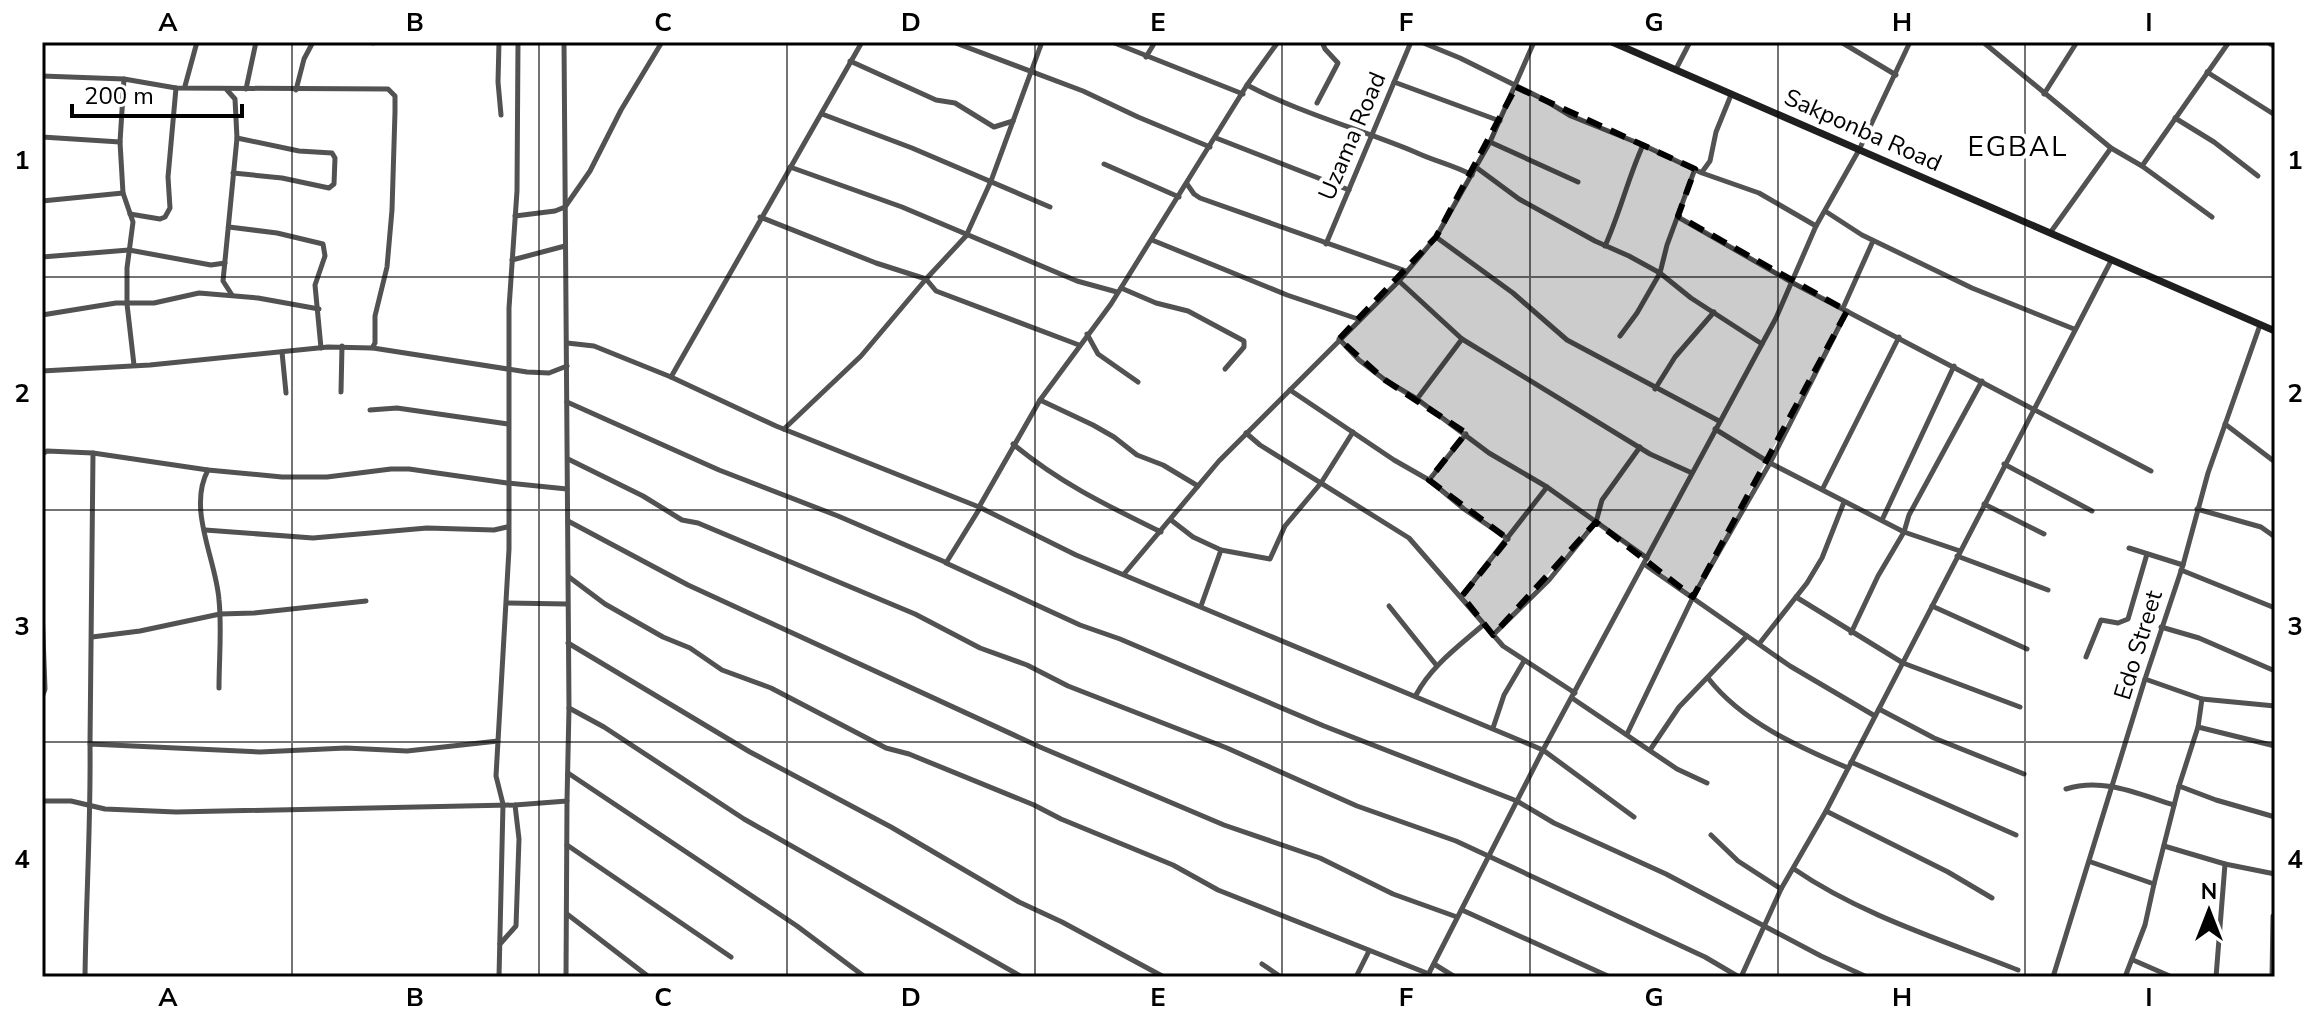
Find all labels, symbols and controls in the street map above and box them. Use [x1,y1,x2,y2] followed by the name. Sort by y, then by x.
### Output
[158,5,178,40] text: A
[406,5,424,40] text: B
[654,5,672,40] text: C
[901,5,921,40] text: D
[1150,5,1166,40] text: E
[1399,5,1413,40] text: F
[1644,5,1664,40] text: G
[1892,5,1912,40] text: H
[2145,5,2153,40] text: I
[1311,67,1393,205] street label: Uzama Road
[72,68,242,118] scale bar
[84,80,154,112] text: 200 m
[1779,81,1947,179] street label: Sakponba Road
[1968,128,2068,166] district label: EGBAL
[14,143,30,178] text: 1
[2287,143,2303,178] text: 1
[14,376,30,411] text: 2
[2287,376,2303,411] text: 2
[2106,586,2170,704] street label: Edo Street
[14,609,30,644] text: 3
[2287,609,2303,644] text: 3
[14,842,30,877] text: 4
[2287,842,2303,877] text: 4
[2169,871,2249,951] north arrow
[2201,877,2217,907] text: N
[158,980,178,1015] text: A
[406,980,424,1015] text: B
[654,980,672,1015] text: C
[901,980,921,1015] text: D
[1150,980,1166,1015] text: E
[1399,980,1413,1015] text: F
[1644,980,1664,1015] text: G
[1892,980,1912,1015] text: H
[2145,980,2153,1015] text: I

